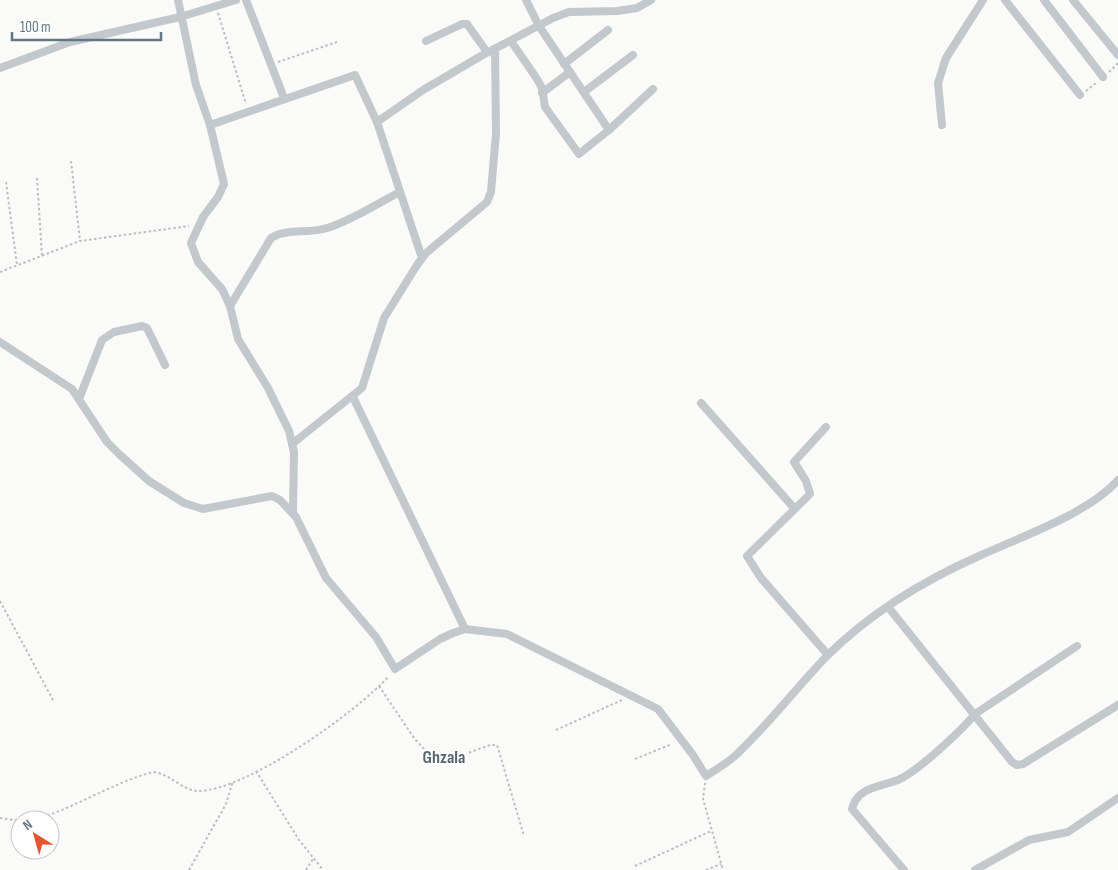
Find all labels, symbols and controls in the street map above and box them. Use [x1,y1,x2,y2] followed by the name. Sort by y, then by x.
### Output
[12,10,161,42] scale bar
[20,18,51,37] text: 100 m
[423,747,465,768] district label: Ghzala
[10,810,60,860] north arrow
[19,816,36,834] text: N

